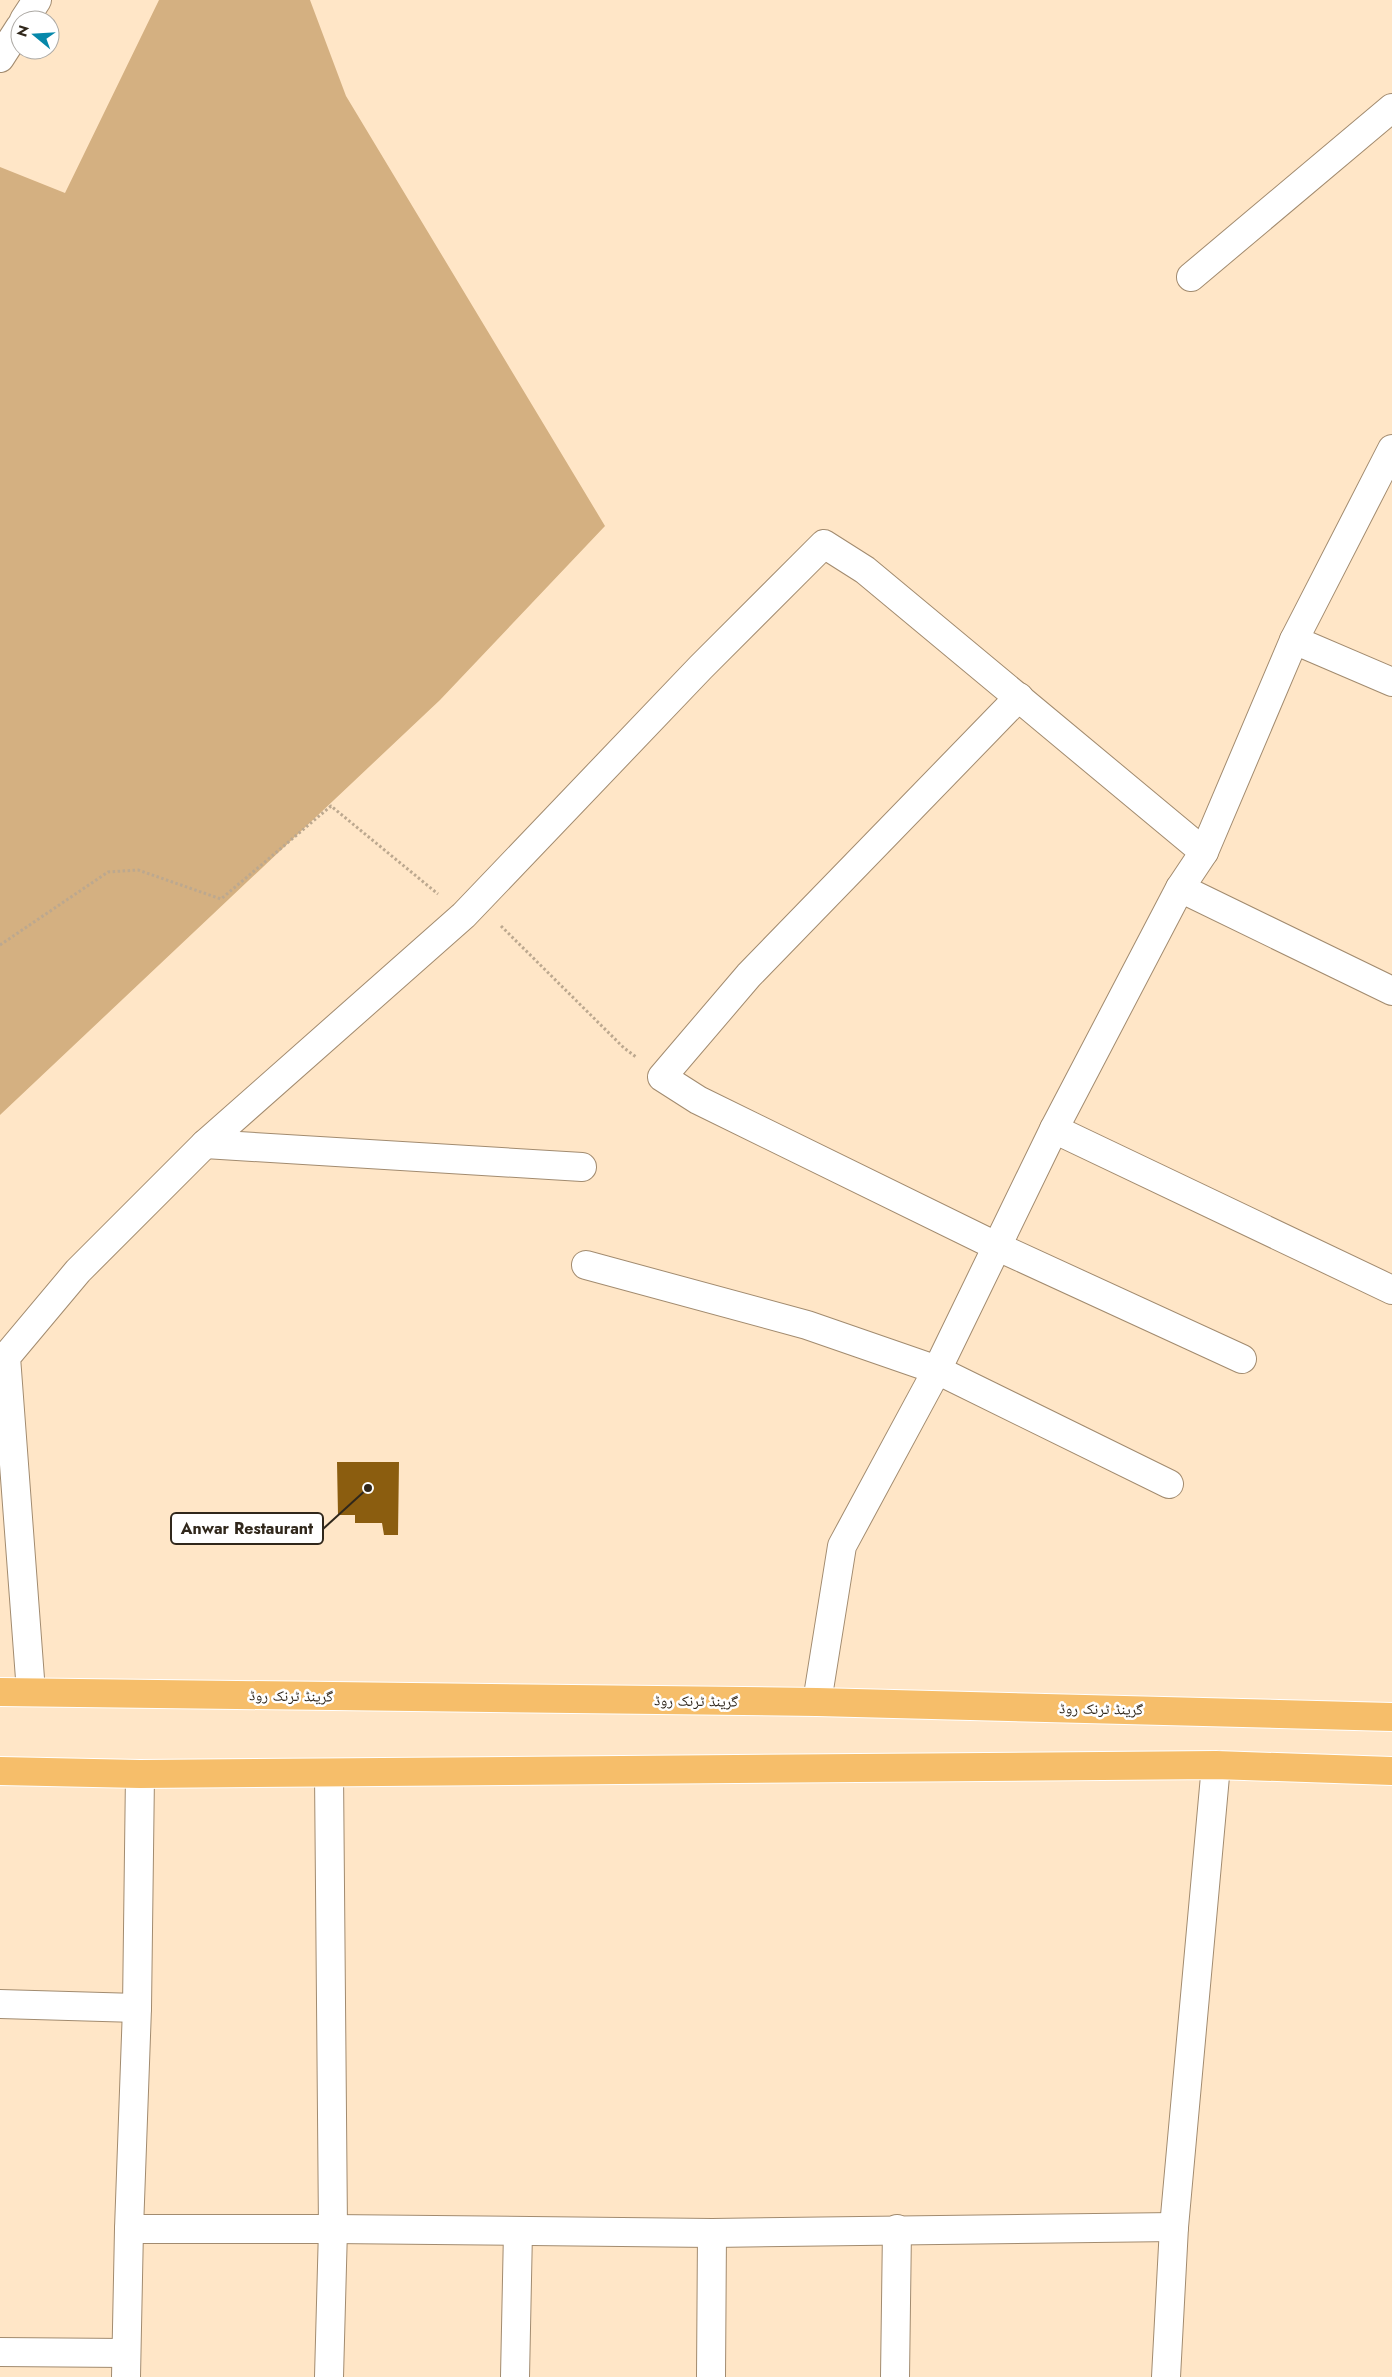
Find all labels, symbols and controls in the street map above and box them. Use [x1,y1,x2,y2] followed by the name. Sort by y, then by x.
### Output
[10,10,60,60] north arrow
[11,23,34,39] text: N
[171,1513,323,1544] callout: Anwar Restaurant
[180,1517,314,1540] text: Anwar Restaurant
[249,1684,333,1708] street label: گرینڈ ٹرنک روڈ
[654,1689,738,1713] street label: گرینڈ ٹرنک روڈ
[1059,1697,1143,1721] street label: گرینڈ ٹرنک روڈ

